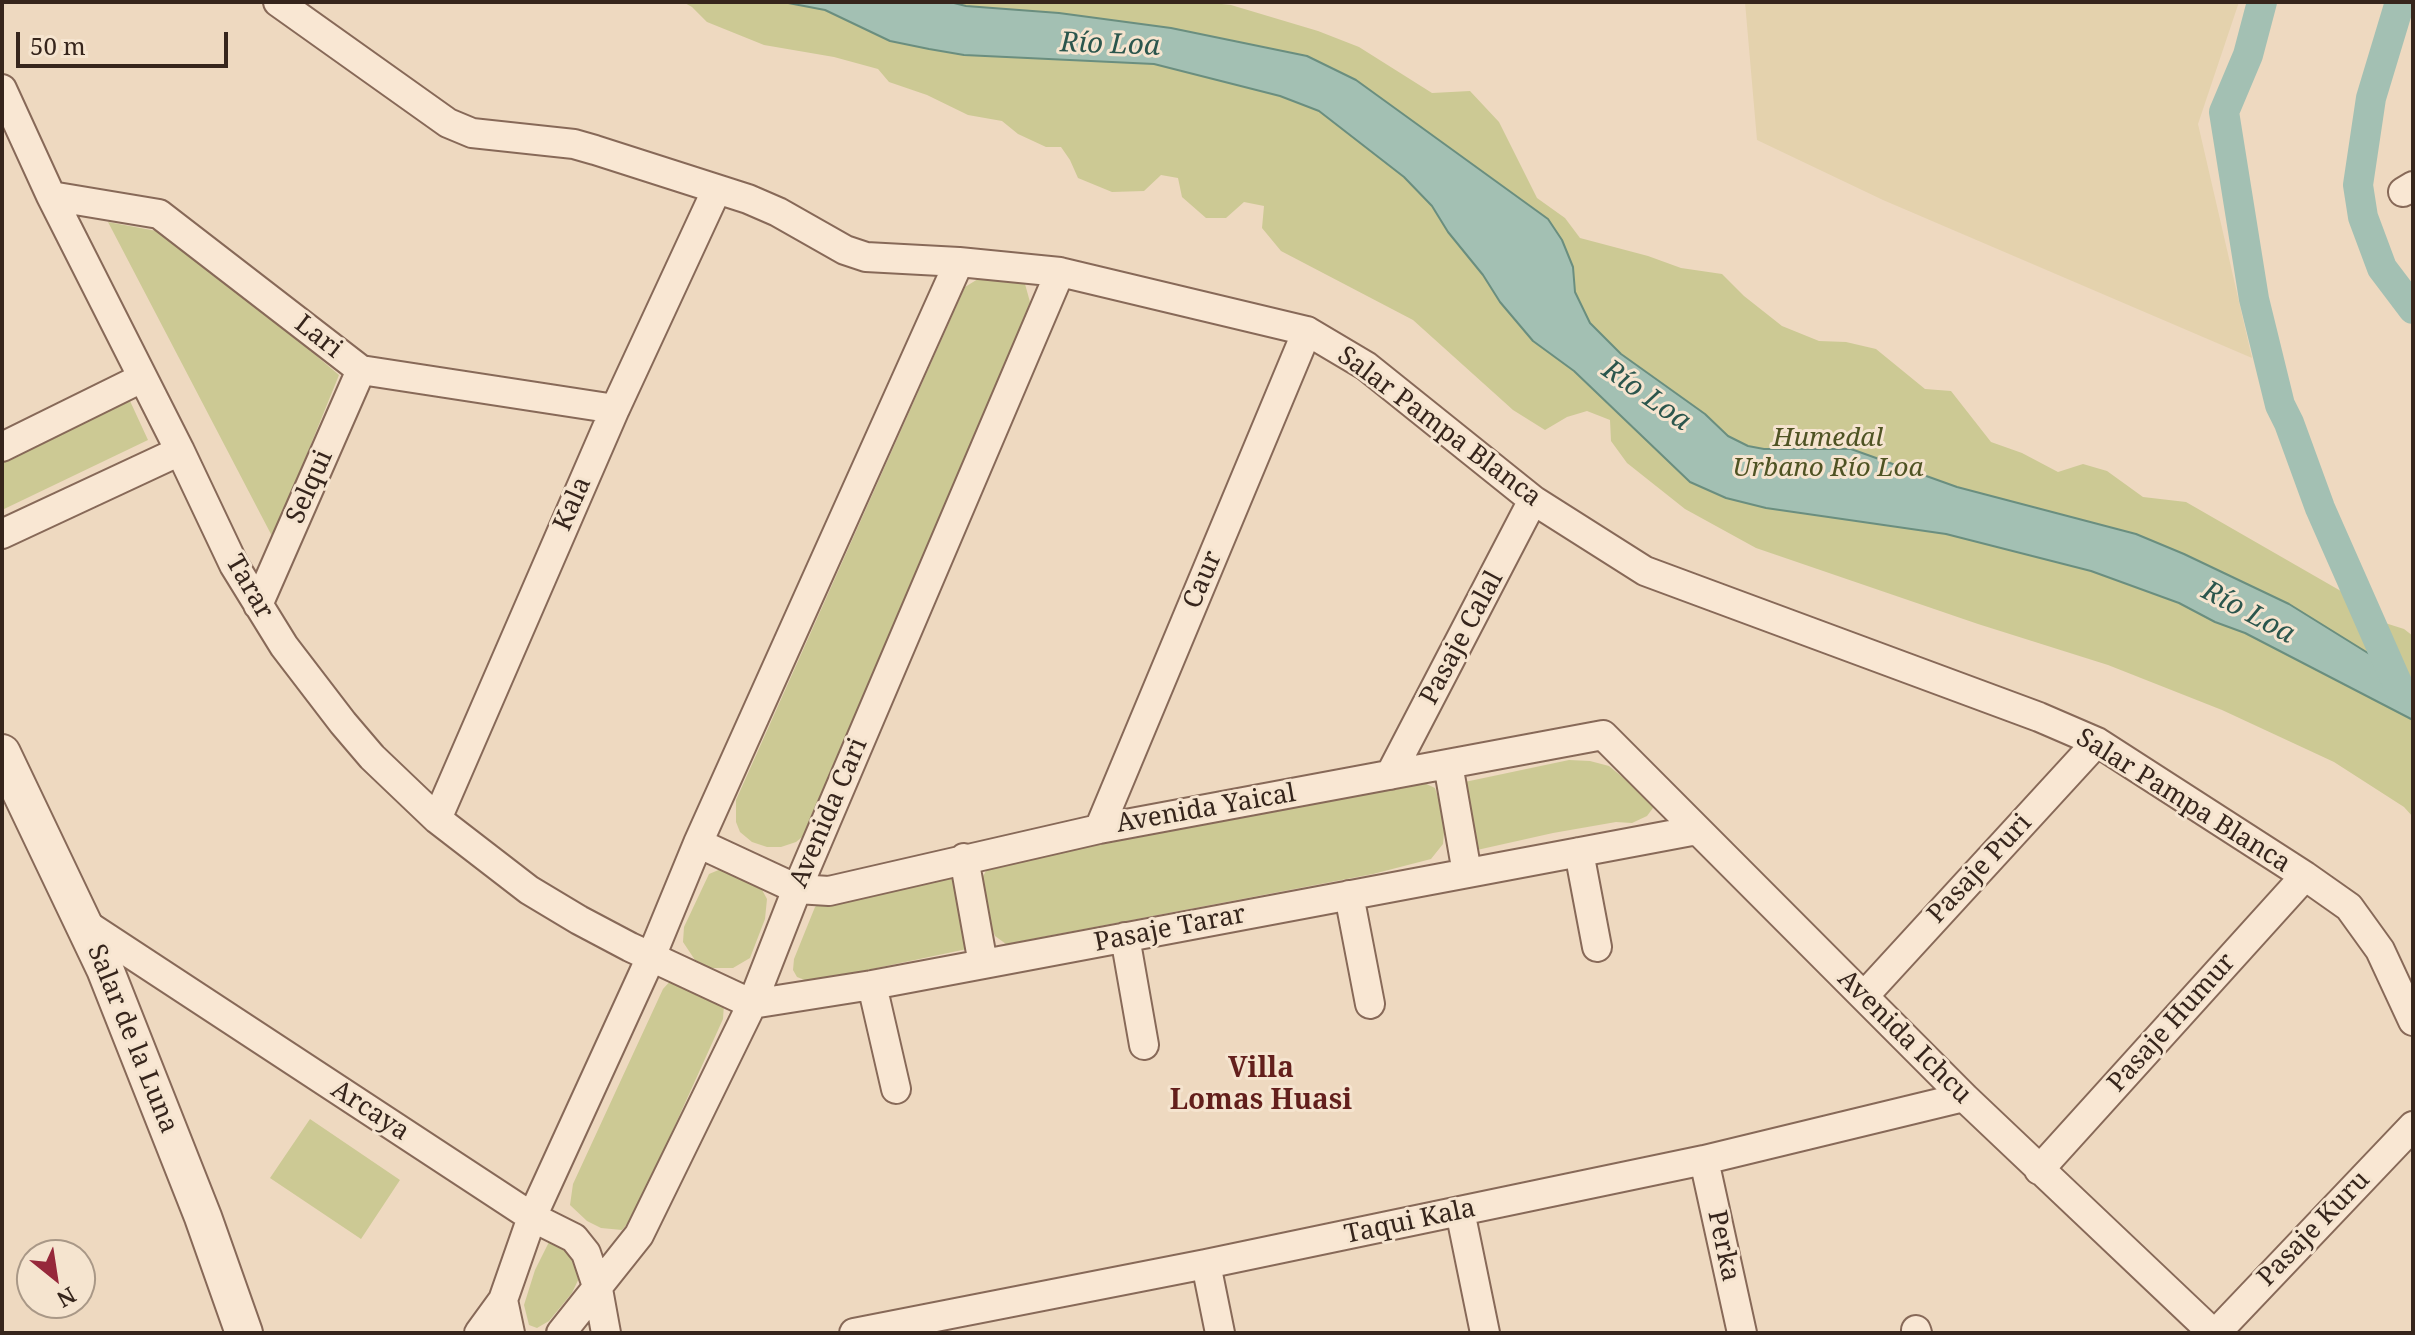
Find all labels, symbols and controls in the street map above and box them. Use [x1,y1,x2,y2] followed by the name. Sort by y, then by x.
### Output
[20,16,232,66] scale bar
[1059,26,1161,64] water label: Río Loa
[30,29,86,62] text: 50 m
[288,309,348,365] street label: Lari
[1331,340,1547,514] street label: Salar Pampa Blanca
[1595,354,1697,438] water label: Río Loa
[1732,423,1924,484] park label: Humedal Urbano Río Loa
[280,446,340,528] street label: Selqui
[547,472,599,536] street label: Kala
[1177,547,1229,613] street label: Caur
[218,550,280,624] street label: Tarar
[1414,566,1510,710] street label: Pasaje Calal
[2196,575,2300,651] water label: Río Loa
[2070,722,2296,880] street label: Salar Pampa Blanca
[784,734,874,892] street label: Avenida Cari
[1114,778,1298,840] street label: Avenida Yaical
[1922,808,2038,930] street label: Pasaje Puri
[1092,899,1248,959] street label: Pasaje Tarar
[80,940,184,1138] street label: Salar de la Luna
[2102,947,2242,1099] street label: Pasaje Humur
[1831,964,1977,1110] street label: Avenida Ichcu
[1170,1052,1352,1118] district label: Villa Lomas Huasi
[325,1074,415,1148] street label: Arcaya
[2251,1165,2377,1293] street label: Pasaje Kuru
[1342,1193,1478,1251] street label: Taqui Kala
[1700,1208,1746,1284] street label: Perka
[16,1239,96,1319] north arrow
[52,1281,82,1315] text: N

